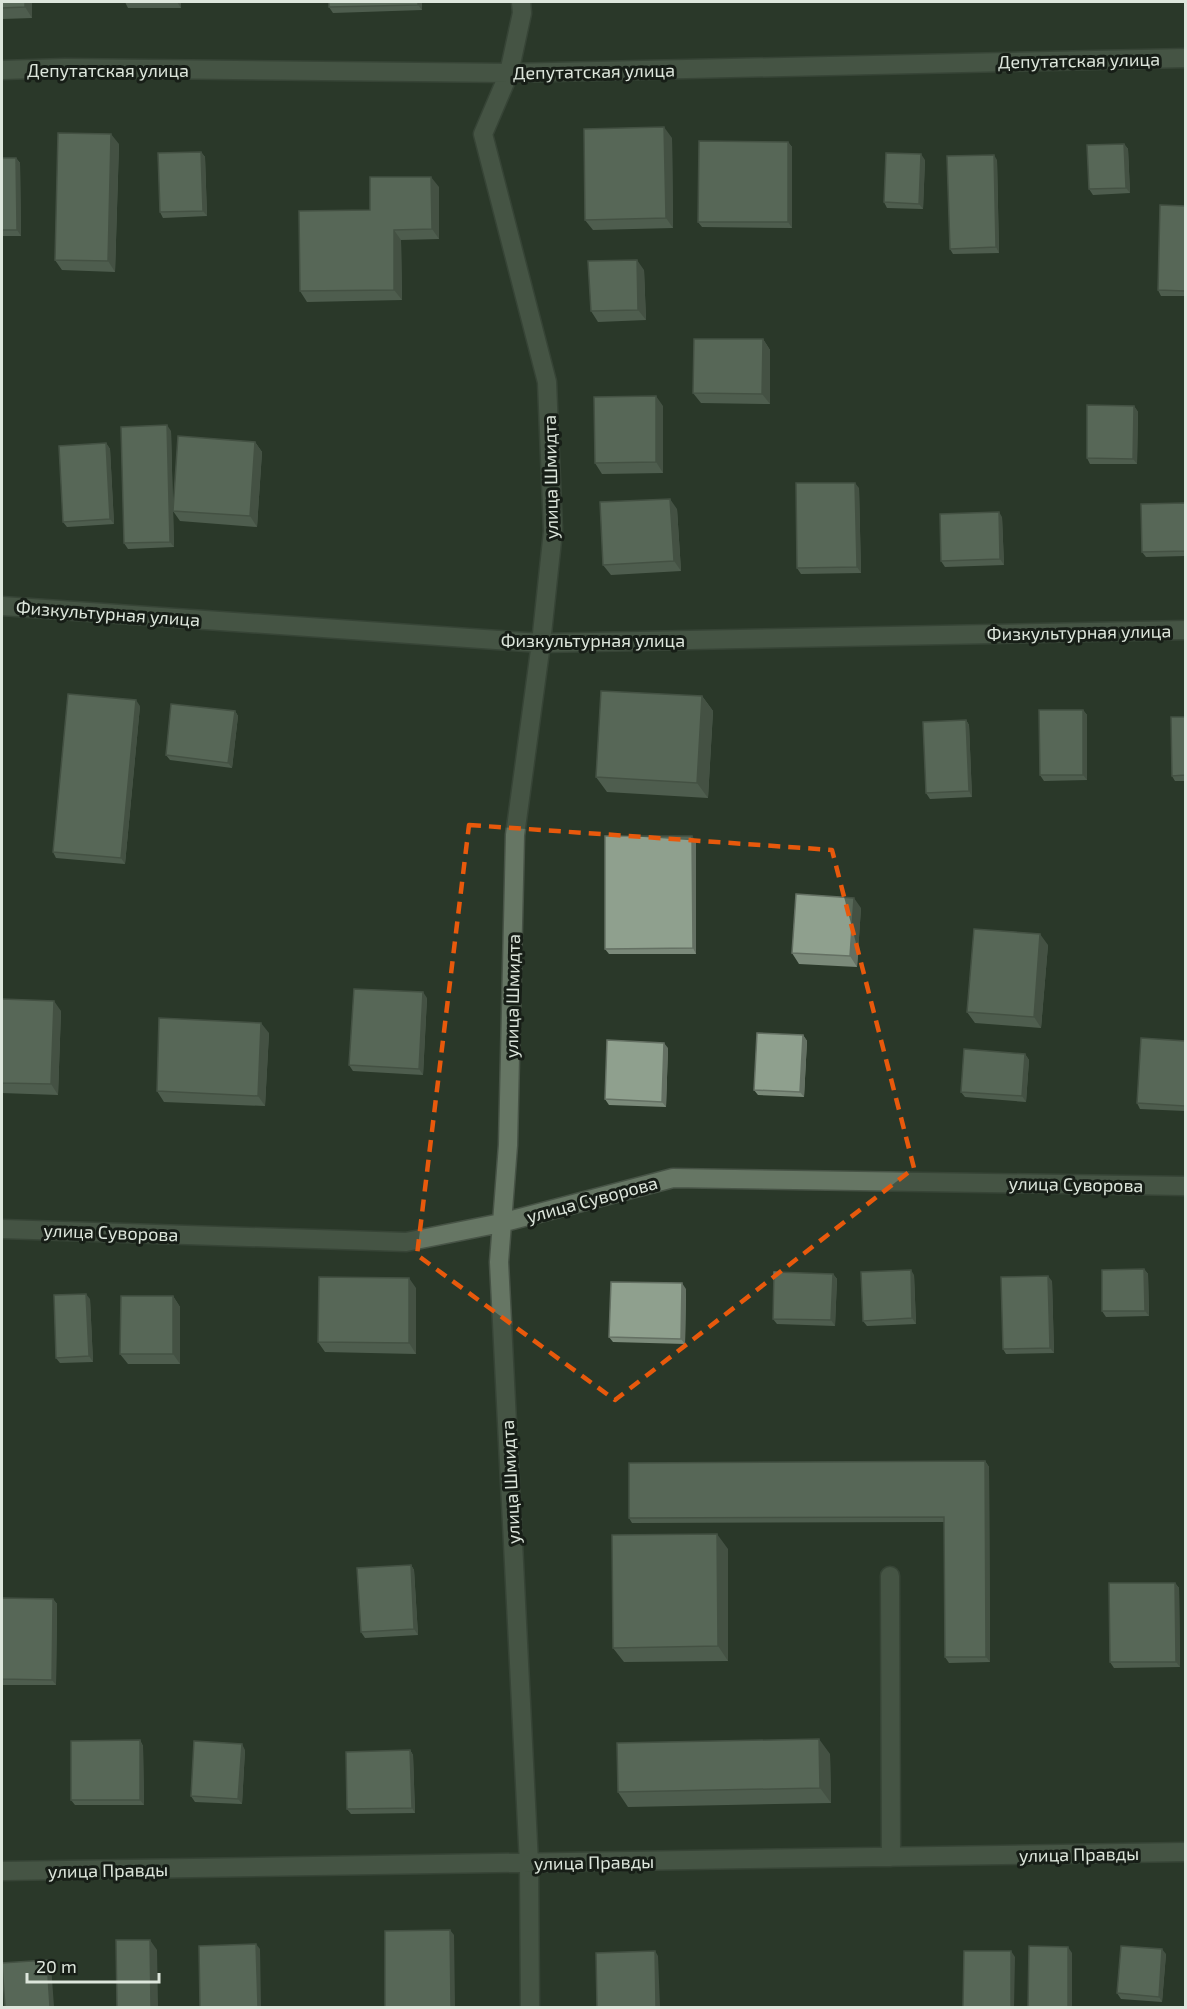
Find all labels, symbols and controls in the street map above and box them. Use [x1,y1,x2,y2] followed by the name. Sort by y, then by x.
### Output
[998,48,1160,72] street label: Депутатская улица
[27,59,189,81] street label: Депутатская улица
[513,59,675,83] street label: Депутатская улица
[538,415,562,539] street label: улица Шмидта
[15,596,201,630] street label: Физкультурная улица
[987,619,1171,645] street label: Физкультурная улица
[501,629,685,651] street label: Физкультурная улица
[500,934,524,1058] street label: улица Шмидта
[524,1171,660,1227] street label: улица Суворова
[1008,1172,1144,1196] street label: улица Суворова
[43,1219,179,1245] street label: улица Суворова
[496,1419,524,1545] street label: улица Шмидта
[1019,1842,1139,1866] street label: улица Правды
[534,1850,654,1874] street label: улица Правды
[48,1858,168,1882] street label: улица Правды
[27,1946,159,1984] scale bar
[36,1955,77,1977] text: 20 m

